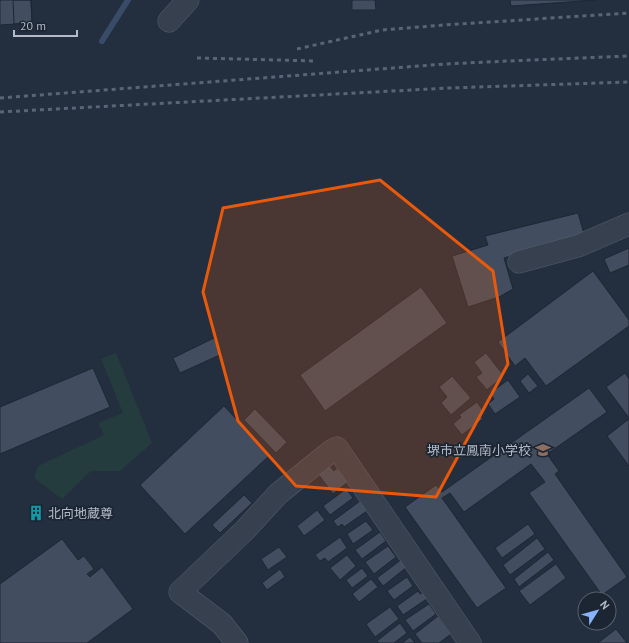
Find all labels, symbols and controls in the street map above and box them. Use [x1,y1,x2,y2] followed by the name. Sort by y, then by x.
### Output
[14,12,77,38] scale bar
[20,18,46,33] text: 20 m
[534,441,552,459] school or university icon: 堺市立鳳南小学校
[427,442,531,459] place label: 堺市立鳳南小学校
[27,504,45,522] building icon: 北向地蔵尊
[48,505,113,522] place label: 北向地蔵尊
[577,591,617,631] north arrow
[597,598,613,612] text: N

